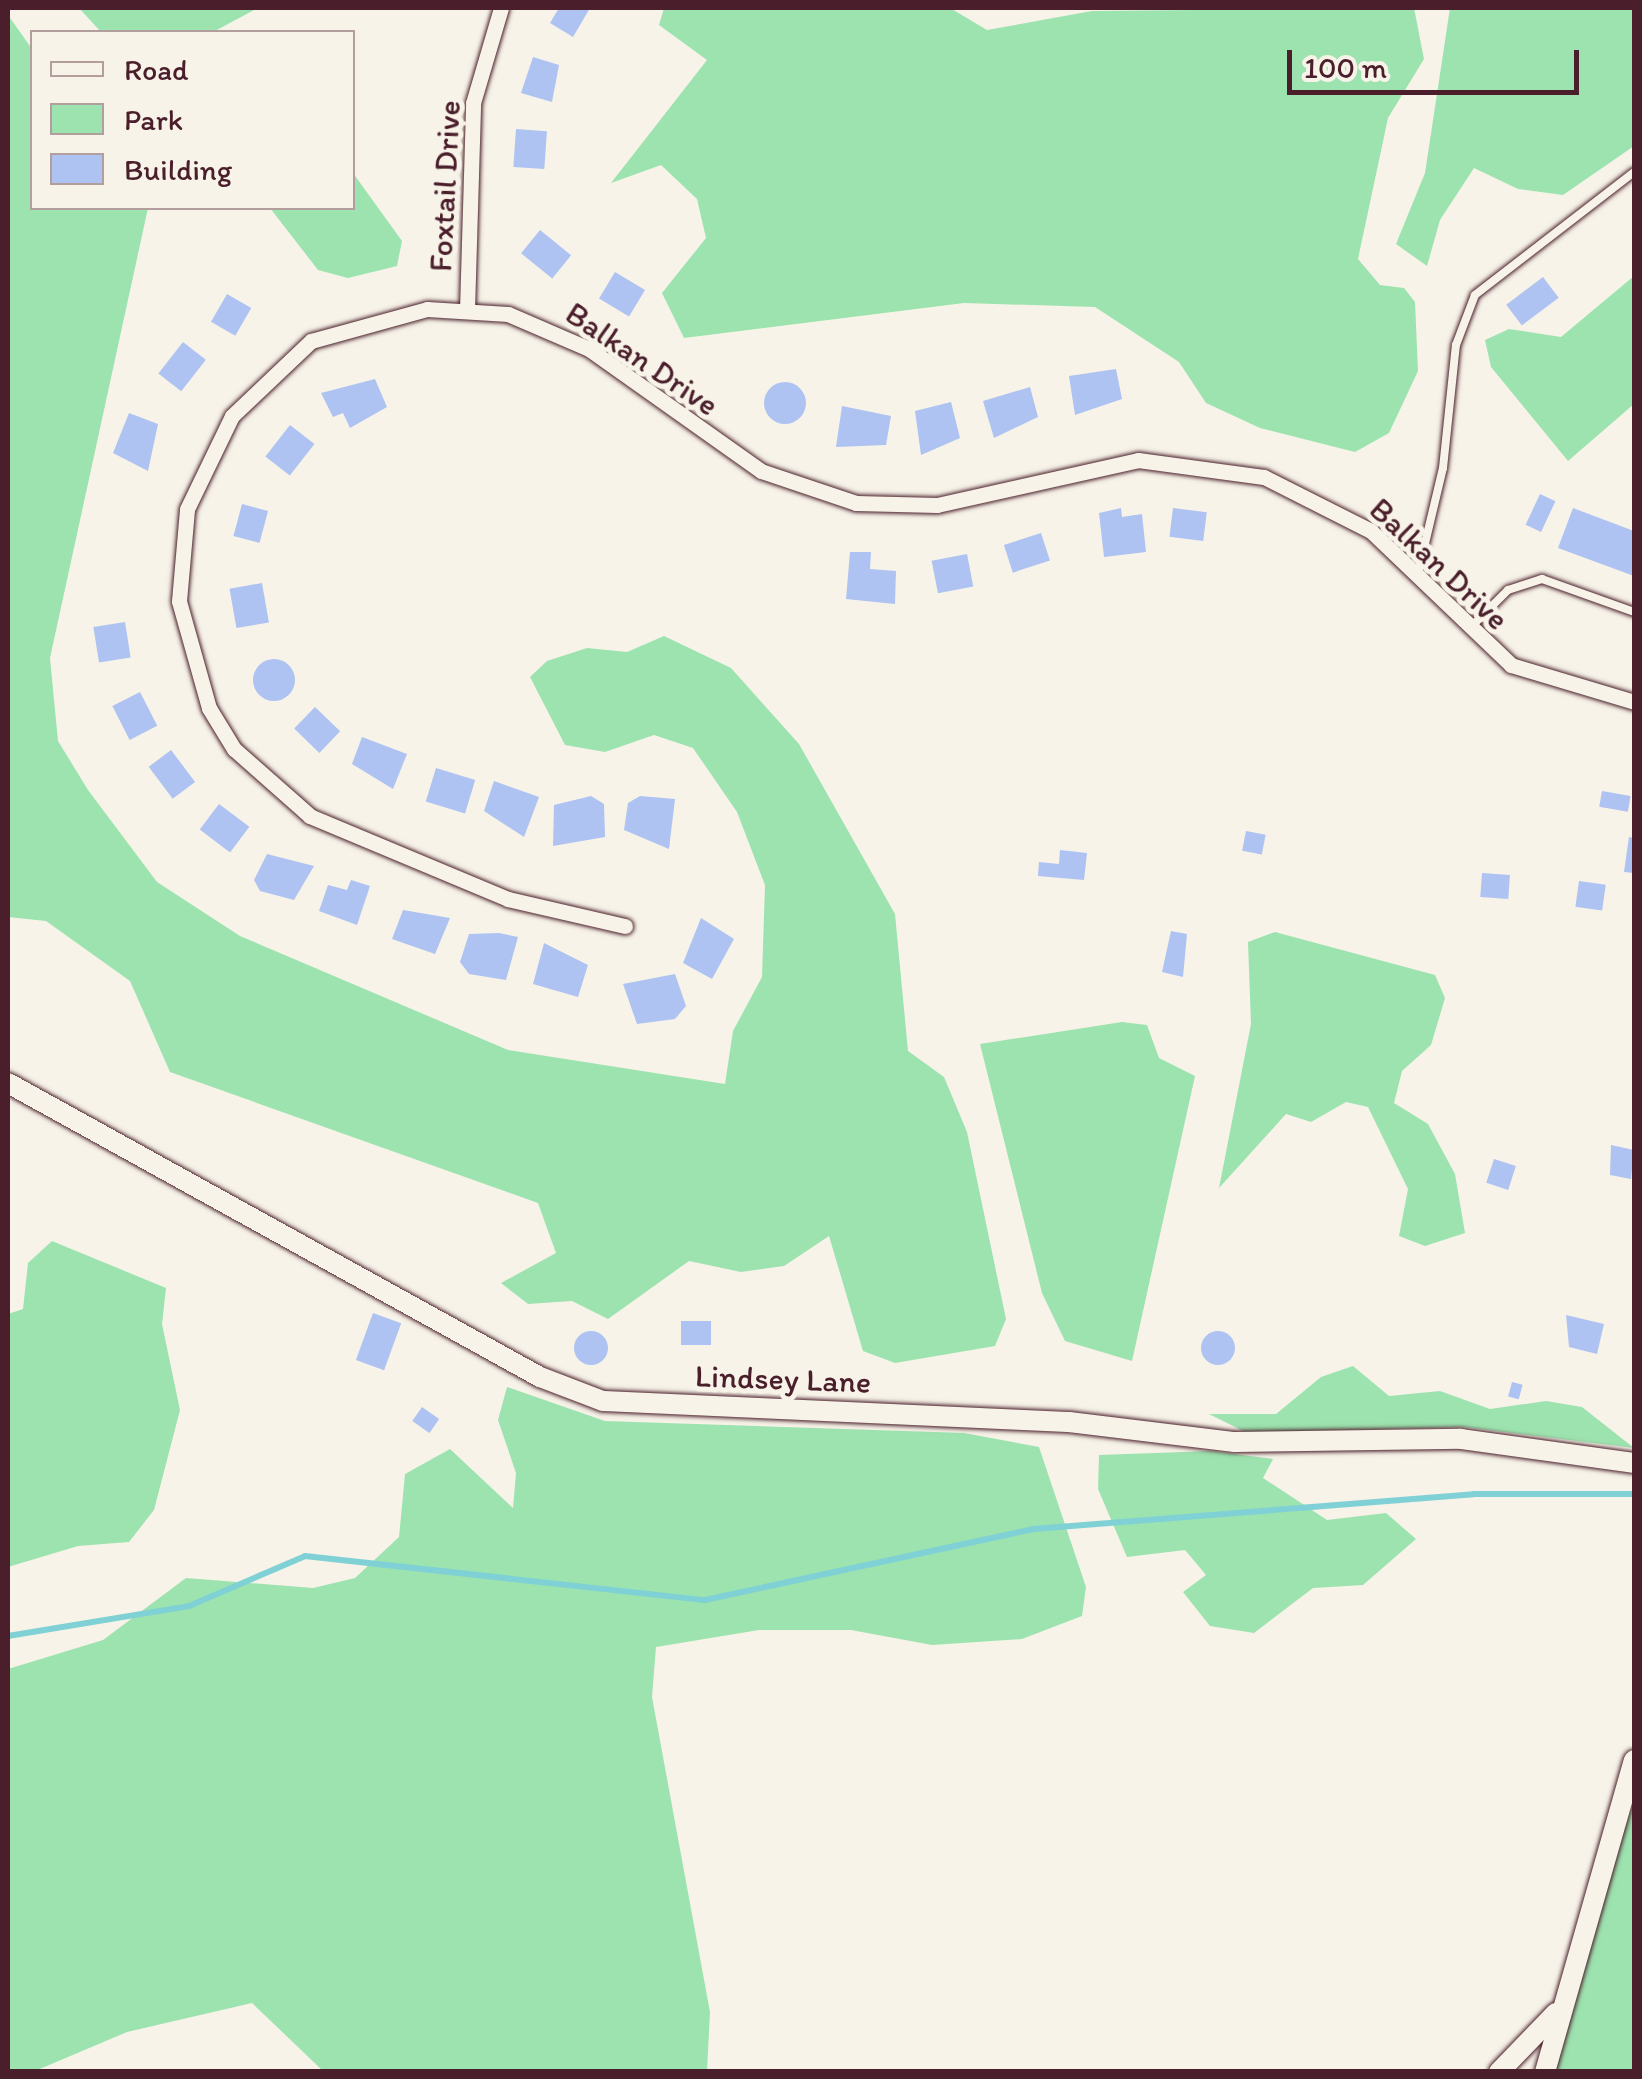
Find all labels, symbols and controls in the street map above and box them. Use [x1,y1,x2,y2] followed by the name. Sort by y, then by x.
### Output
[30,30,355,210] legend
[1292,30,1584,92] scale bar
[1304,49,1387,86] text: 100 m
[124,51,189,88] text: Road
[421,99,469,273] street label: Foxtail Drive
[124,101,183,138] text: Park
[124,151,232,188] text: Building
[558,294,726,424] street label: Balkan Drive
[1362,490,1516,638] street label: Balkan Drive
[694,1357,872,1401] street label: Lindsey Lane

